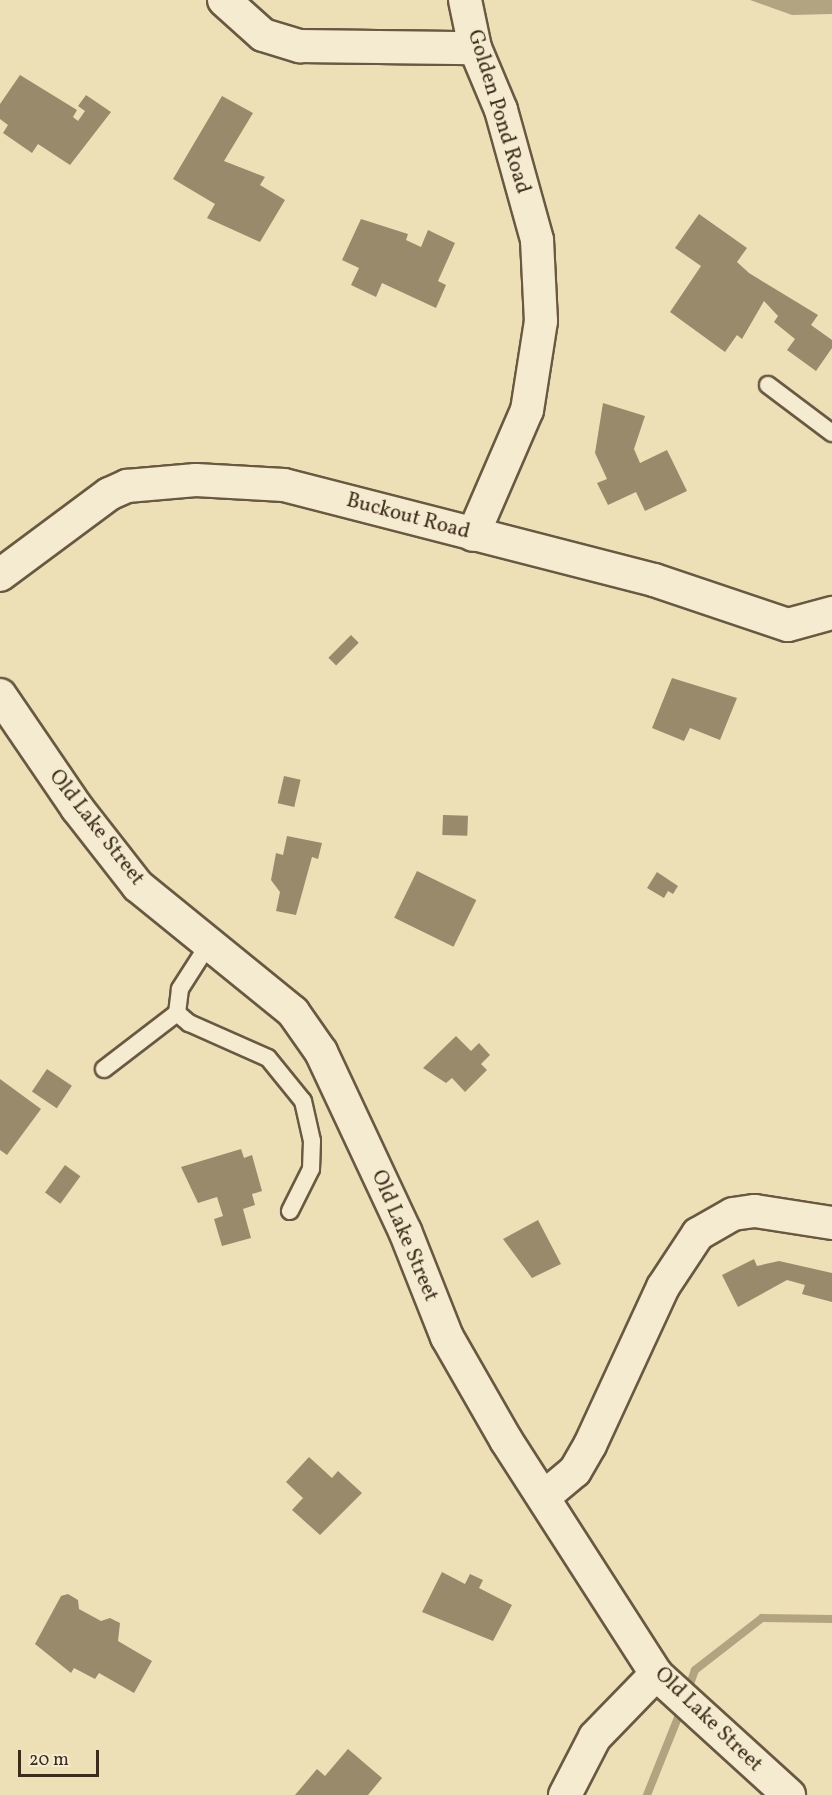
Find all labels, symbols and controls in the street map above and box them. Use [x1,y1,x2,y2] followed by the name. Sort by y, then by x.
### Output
[461,27,535,197] street label: Golden Pond Road
[343,488,473,546] street label: Buckout Road
[43,765,149,891] street label: Old Lake Street
[365,1167,443,1305] street label: Old Lake Street
[649,1662,767,1778] street label: Old Lake Street
[21,1738,102,1776] scale bar
[29,1748,69,1773] text: 20 m

